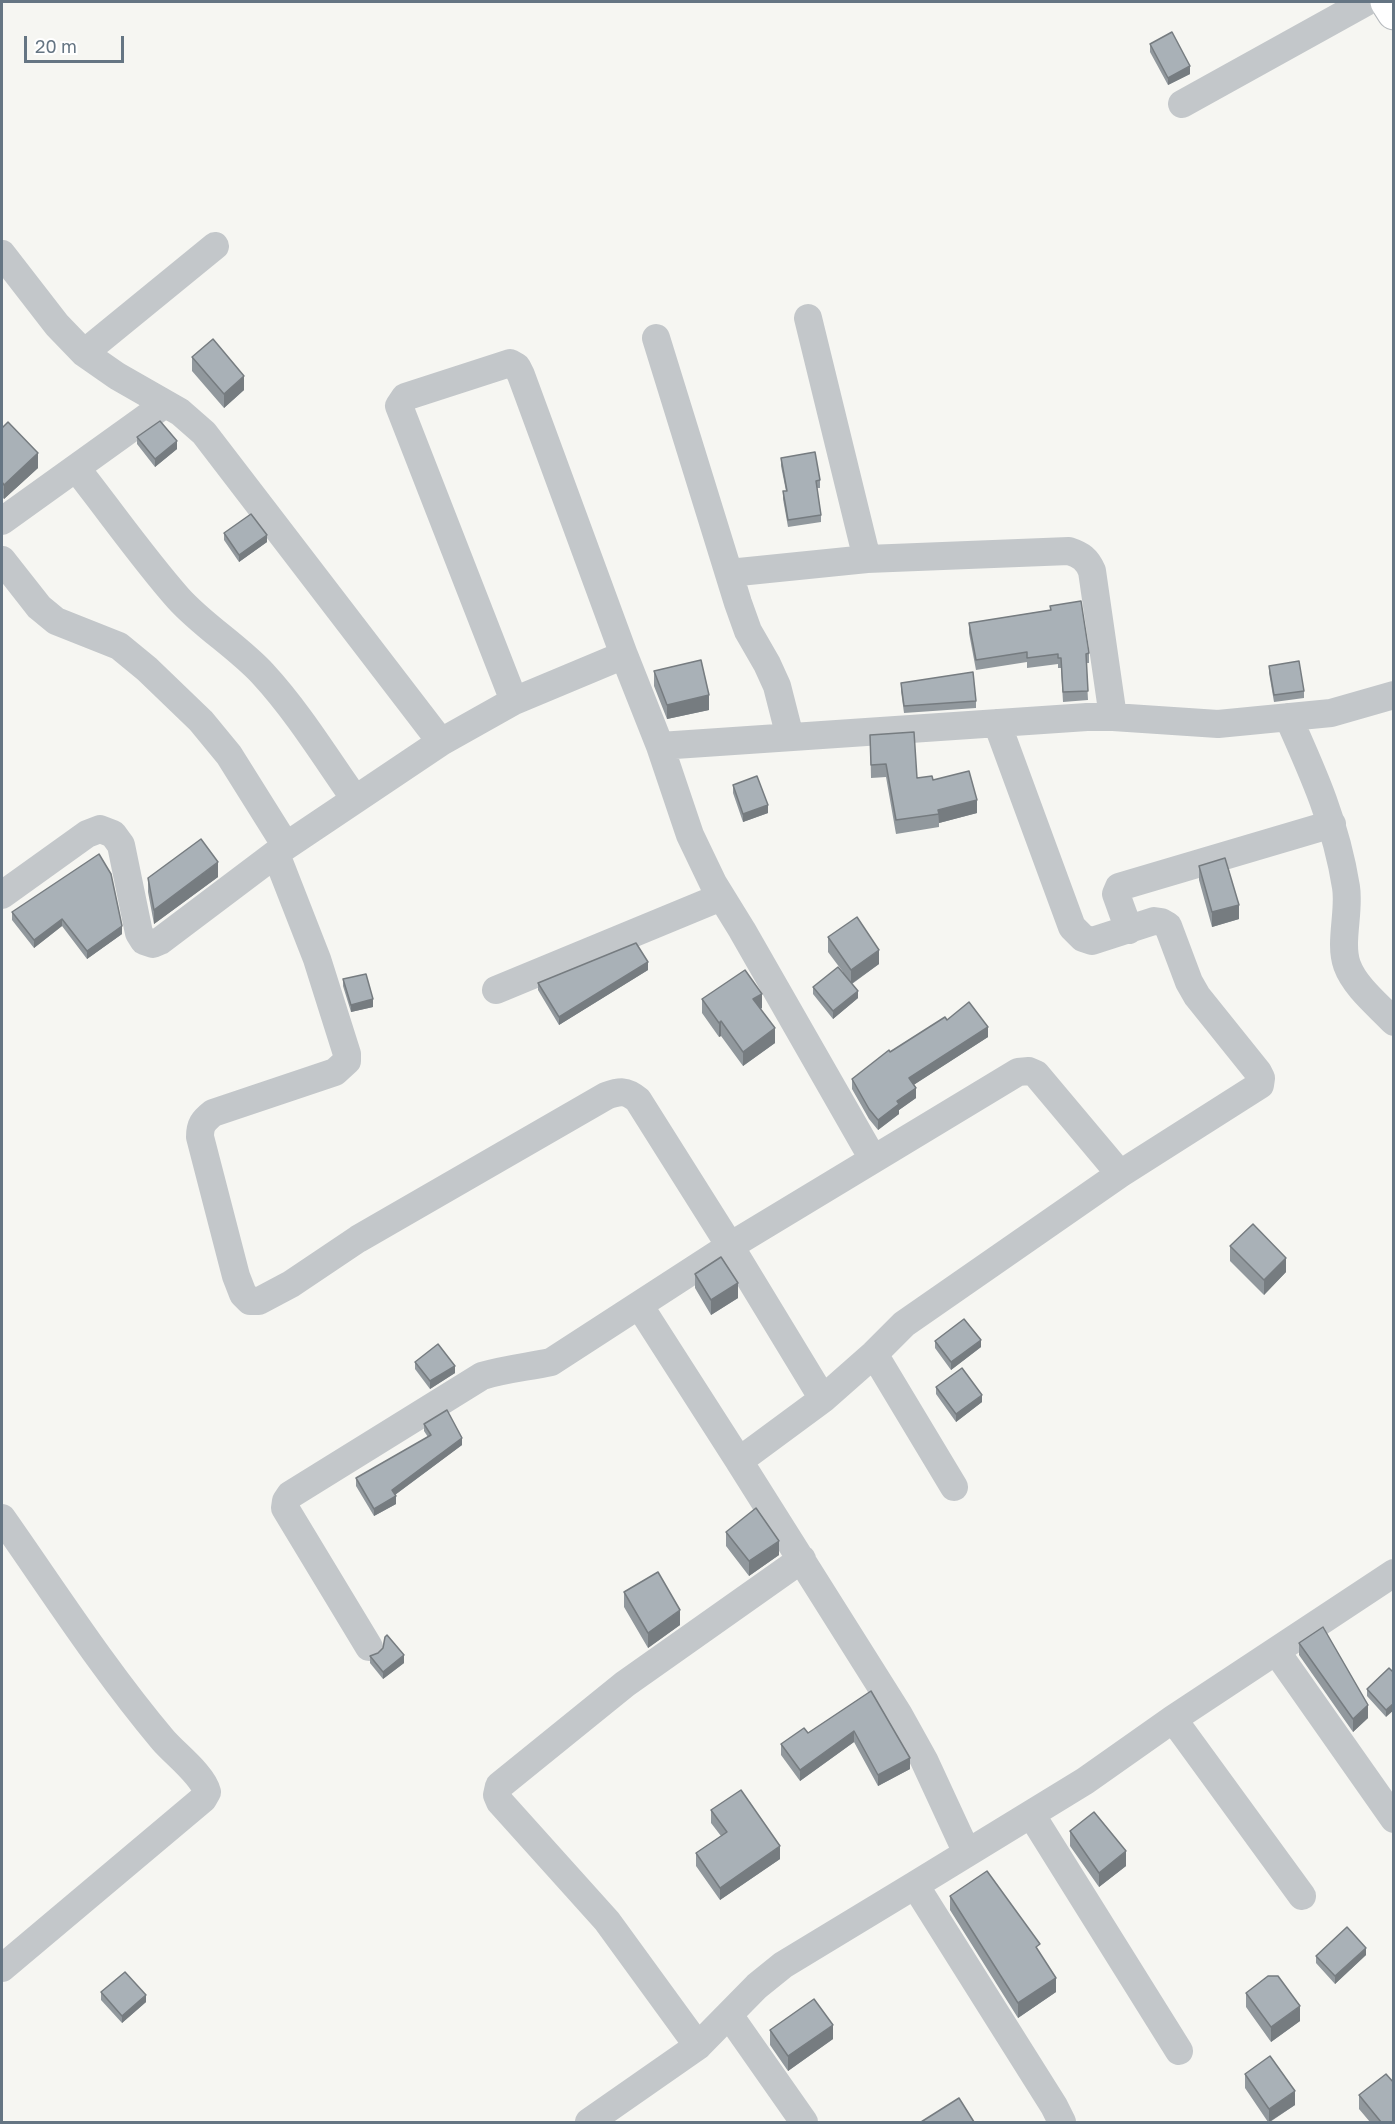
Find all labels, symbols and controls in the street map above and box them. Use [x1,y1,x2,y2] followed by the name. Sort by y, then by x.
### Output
[27,24,128,62] scale bar
[35,35,77,57] text: 20 m

